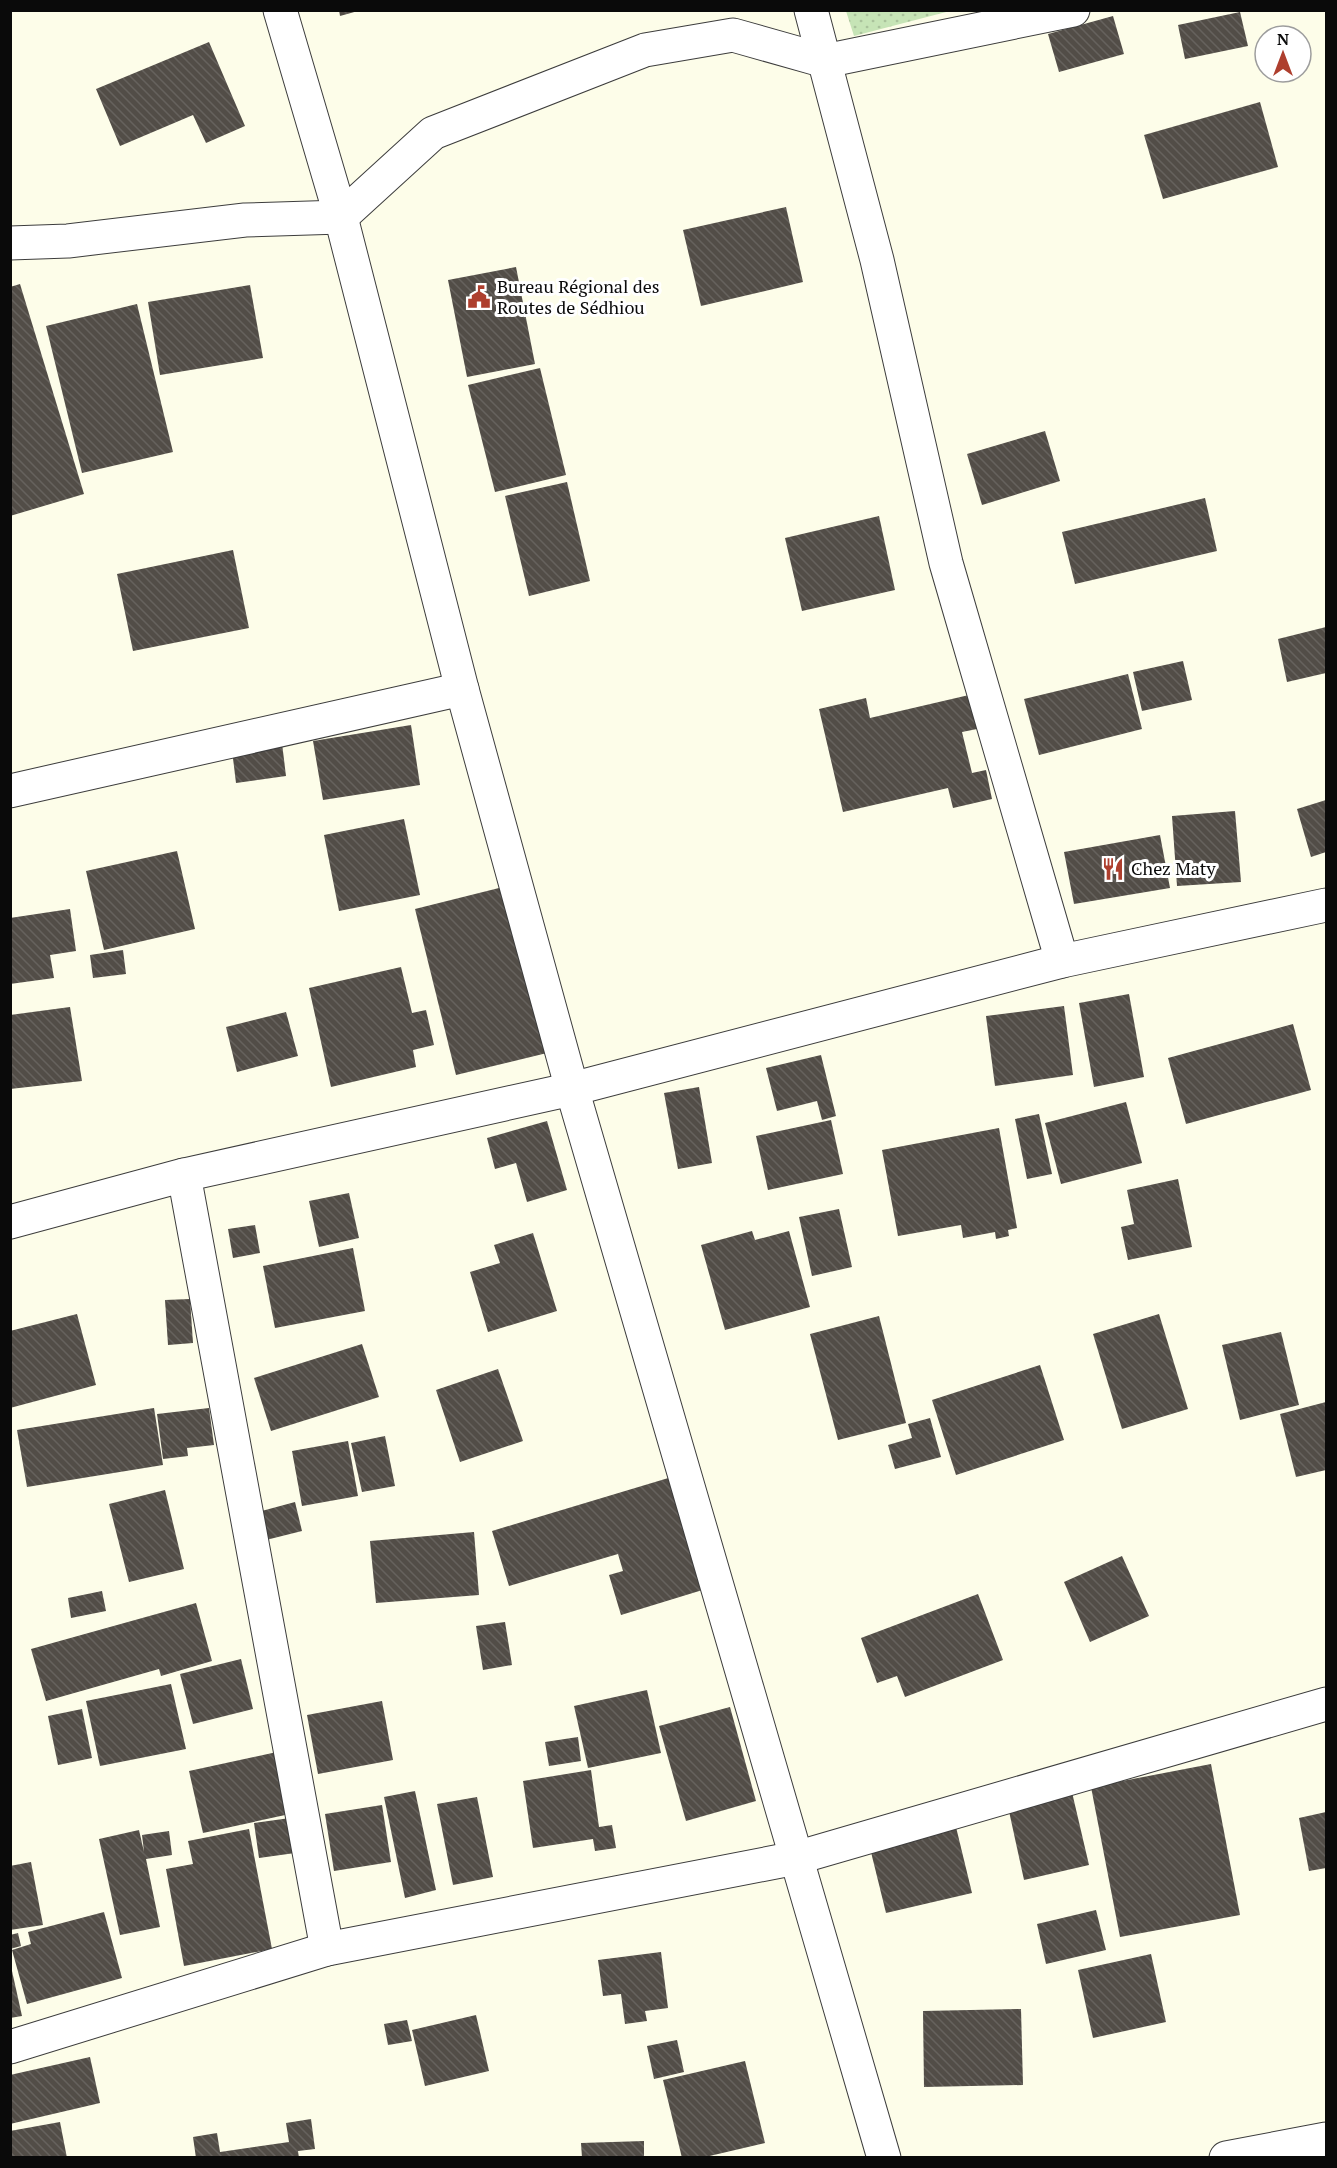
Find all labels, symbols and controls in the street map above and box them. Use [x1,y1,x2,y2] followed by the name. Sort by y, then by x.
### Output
[1253,24,1313,84] north arrow
[1277,28,1289,50] text: N
[497,274,660,319] place label: Bureau Régional des Routes de Sédhiou
[466,284,492,310] public building icon: Bureau Régional des Routes de Sédhiou
[1100,856,1126,882] restaurant icon: Chez Maty
[1131,856,1217,880] place label: Chez Maty

